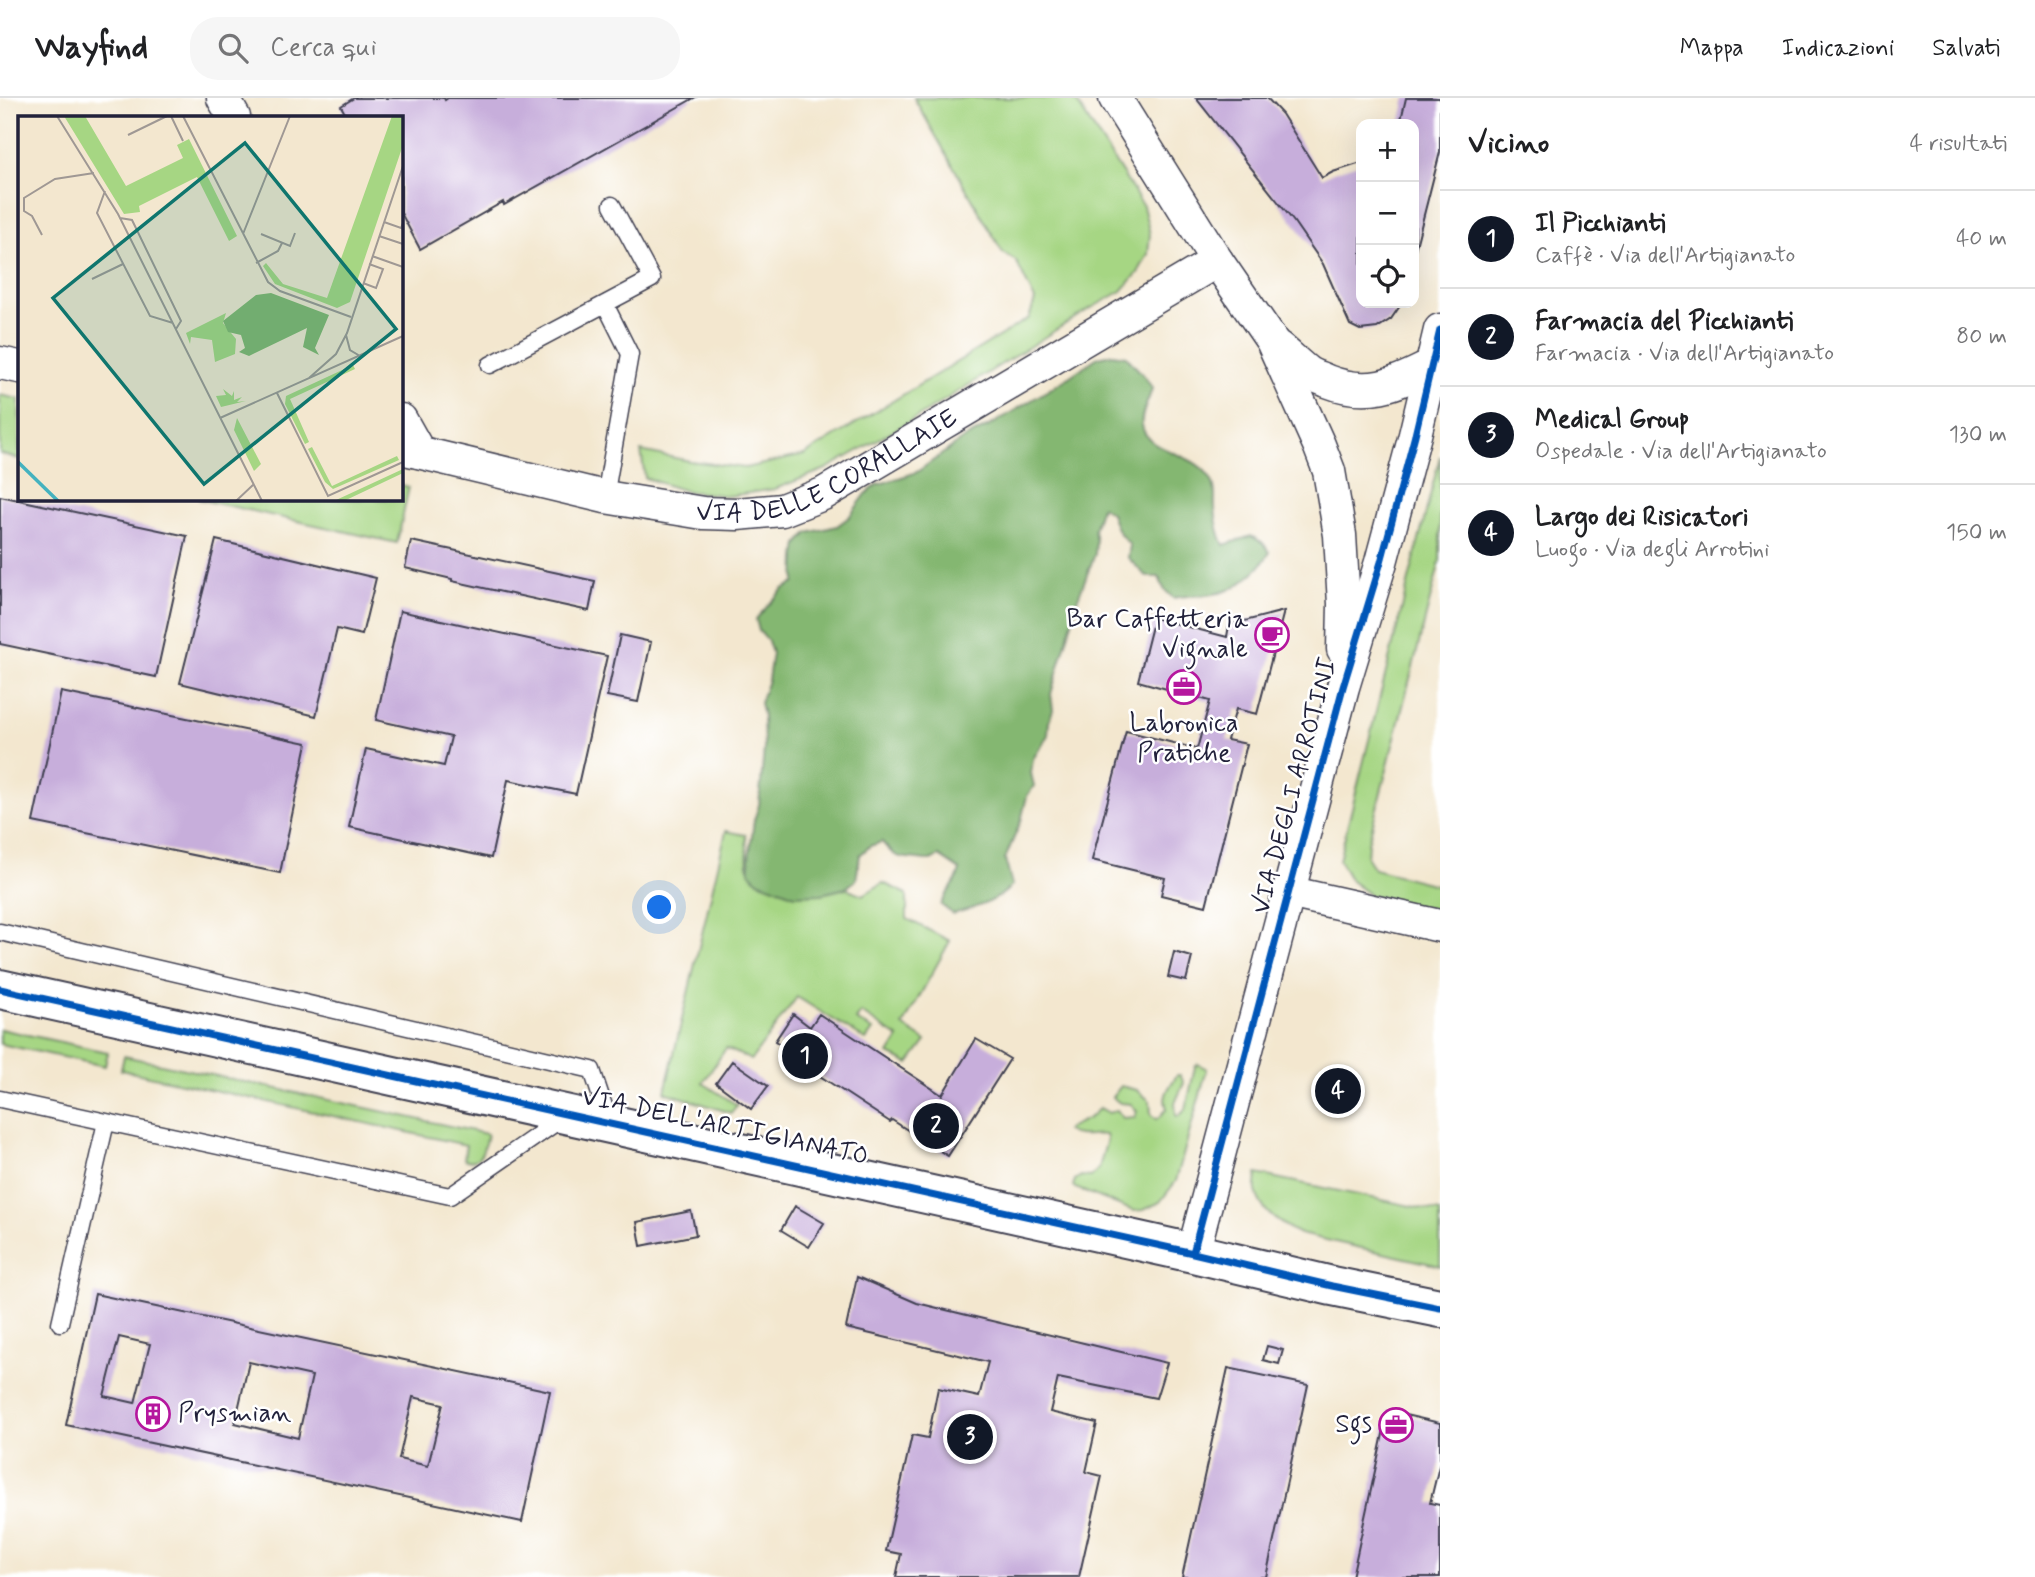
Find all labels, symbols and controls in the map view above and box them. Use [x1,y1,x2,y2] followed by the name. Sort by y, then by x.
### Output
[190,17,680,80] search box
[35,26,148,70] text: Wayfind
[214,29,252,67] icon: search
[270,31,377,65] text: Cerca qui
[1680,33,1744,64] text: Mappa
[1782,33,1894,64] text: Indicazioni
[1932,33,2000,64] text: Salvati
[18,116,402,500] inset map
[1356,119,1419,308] map controls
[1356,119,1419,182] button: +
[1468,124,1549,163] text: Vicino
[1910,129,2007,159] text: 4 risultati
[1356,182,1419,245] button: −
[1535,207,1666,241] text: Il Picchianti
[1486,224,1496,254] text: 1
[1956,224,2007,254] text: 40 m
[1535,241,1795,271] text: Caffè · Via dell'Artigianato
[1356,245,1419,308] button: locate
[1535,305,1793,339] text: Farmacia del Picchianti
[1485,322,1497,352] text: 2
[1956,322,2007,352] text: 80 m
[1535,339,1834,369] text: Farmacia · Via dell'Artigianato
[696,401,964,531] street label: VIA DELLE CORALLAIE
[1535,403,1689,437] text: Medical Group
[1486,420,1496,450] text: 3
[1949,420,2007,450] text: 130 m
[1535,437,1827,467] text: Ospedale · Via dell'Artigianato
[1535,501,1749,535] text: Largo dei Risicatori
[1484,518,1498,548] text: 4
[1946,518,2007,548] text: 150 m
[1535,535,1769,565] text: Luogo · Via degli Arrotini
[1066,603,1248,670] place label: Bar Caffetteria Vignale
[1253,616,1291,654] cafe icon: Bar Caffetteria Vignale
[1244,654,1346,918] street label: VIA DEGLI ARROTINI
[1165,668,1203,706] office icon: Labronica Pratiche
[1129,707,1239,771] place label: Labronica Pratiche
[642,890,676,924] your location
[782,1030,828,1082] pin: 1
[1315,1065,1361,1117] pin: 4
[579,1080,871,1174] street label: VIA DELL'ARTIGIANATO
[913,1100,959,1152] pin: 2
[134,1395,172,1433] building icon: Prysmian
[178,1397,291,1431] place label: Prysmian
[1377,1406,1415,1444] office icon: Sgs
[1335,1408,1372,1445] place label: Sgs
[947,1411,993,1463] pin: 3

